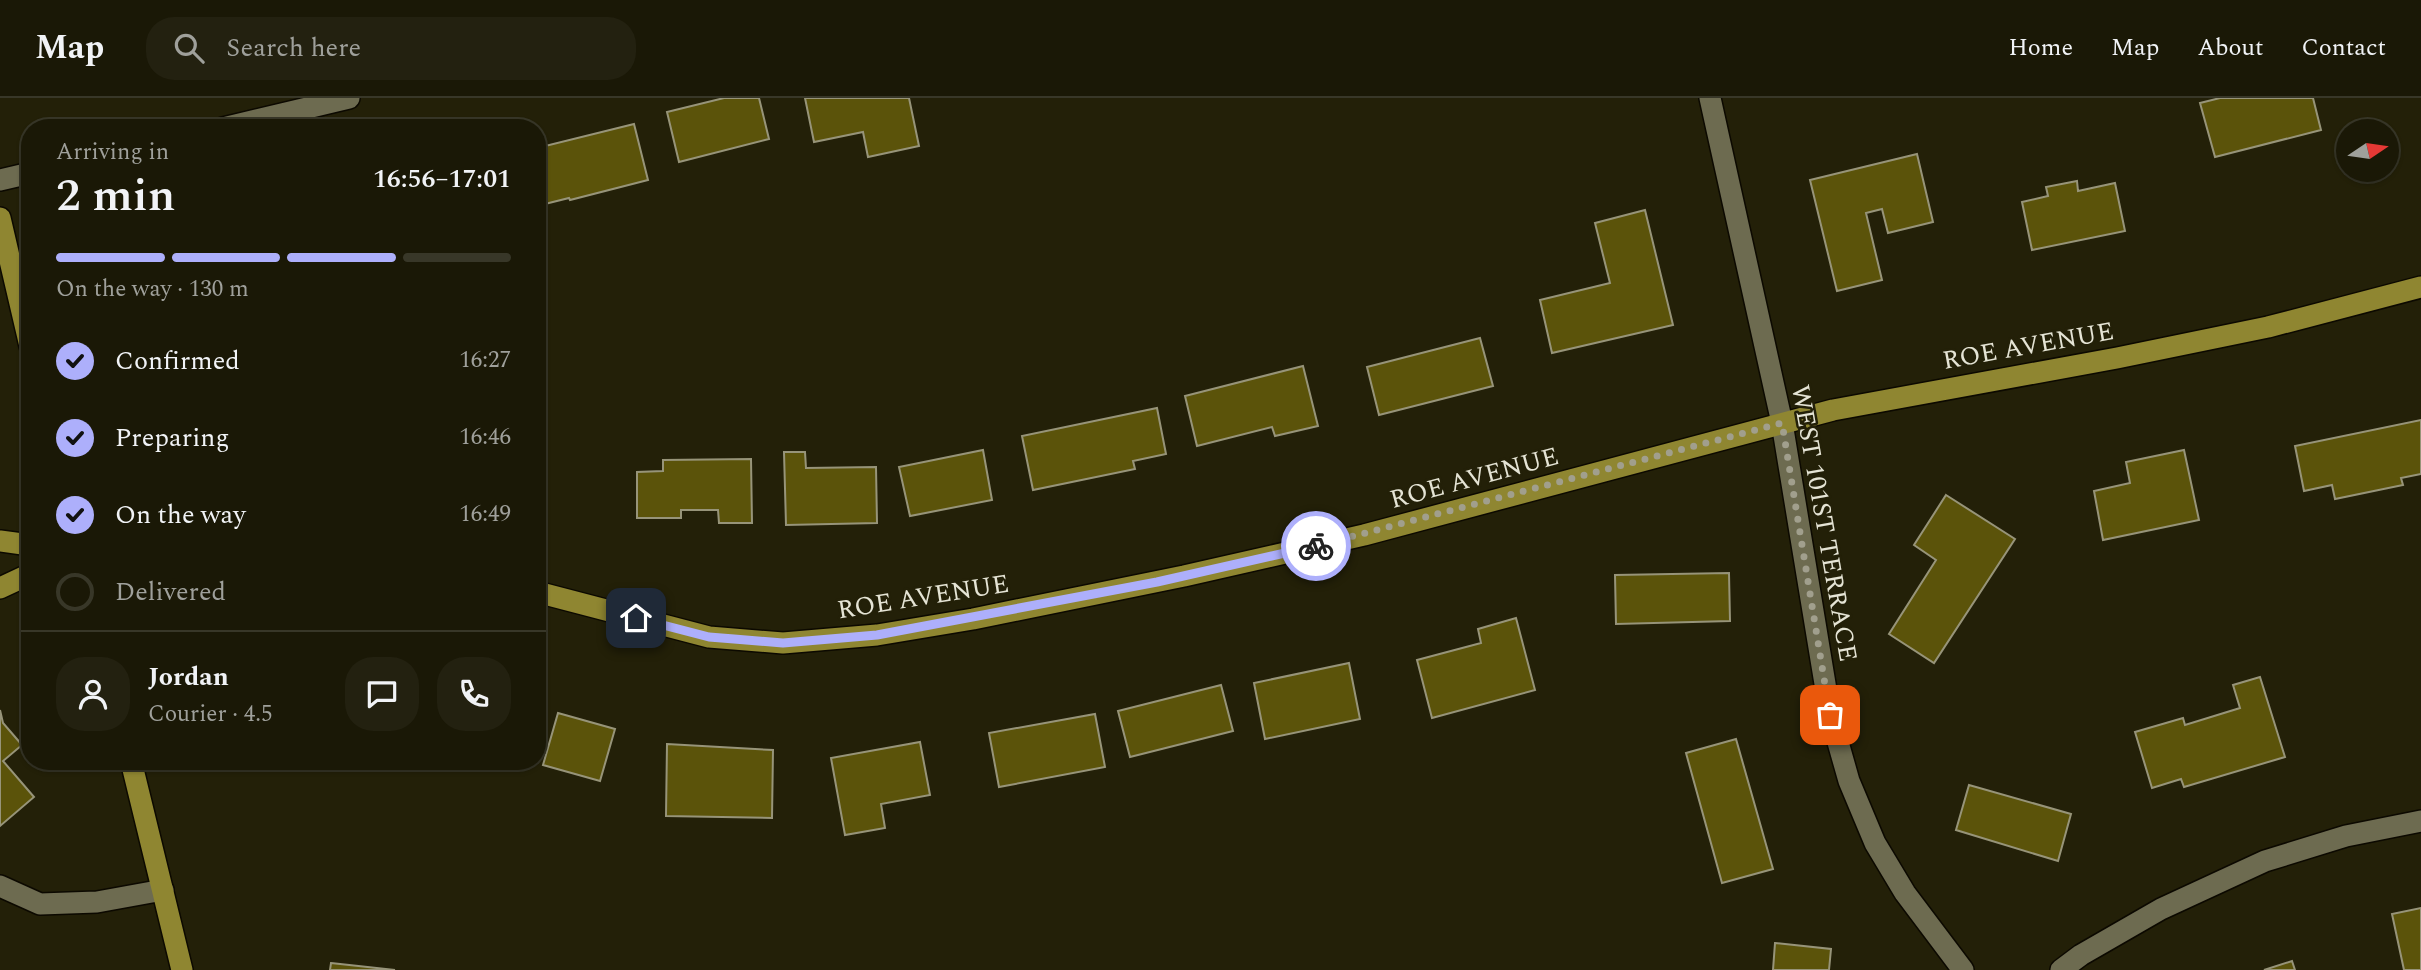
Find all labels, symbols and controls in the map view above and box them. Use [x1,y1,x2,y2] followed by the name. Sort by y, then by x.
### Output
[146,17,636,80] search box
[35,23,104,73] text: Map
[226,28,361,68] text: Search here
[170,29,208,67] icon: search
[2008,30,2073,66] text: Home
[2111,30,2159,66] text: Map
[2197,30,2263,66] text: About
[2301,30,2386,66] text: Contact
[2336,119,2399,182] north arrow
[2336,119,2399,182] map controls
[56,135,169,170] text: Arriving in
[373,159,511,199] text: 16:56–17:01
[56,161,175,231] text: 2 min
[56,272,249,307] text: On the way · 130 m
[1939,311,2117,381] street label: ROE AVENUE
[115,341,240,381] text: Confirmed
[56,342,94,380] icon: check
[459,343,511,378] text: 16:27
[1780,382,1868,665] street label: WEST 101ST TERRACE
[115,418,229,458] text: Preparing
[56,419,94,457] icon: check
[459,420,511,455] text: 16:46
[1385,436,1563,520] street label: ROE AVENUE
[115,495,246,535] text: On the way
[56,496,94,534] icon: check
[459,497,511,532] text: 16:49
[1281,511,1351,581] courier
[1297,527,1335,565] icon: bike
[834,564,1012,630] street label: ROE AVENUE
[115,572,226,612] text: Delivered
[606,588,666,648] pin
[617,599,655,637] icon: home
[56,657,130,731] button: person
[148,657,229,697] text: Jordan
[345,657,419,731] button: chat
[437,657,511,731] button: phone
[1800,685,1860,745] pin
[1811,696,1849,734] icon: bag
[148,697,273,732] text: Courier · 4.5

